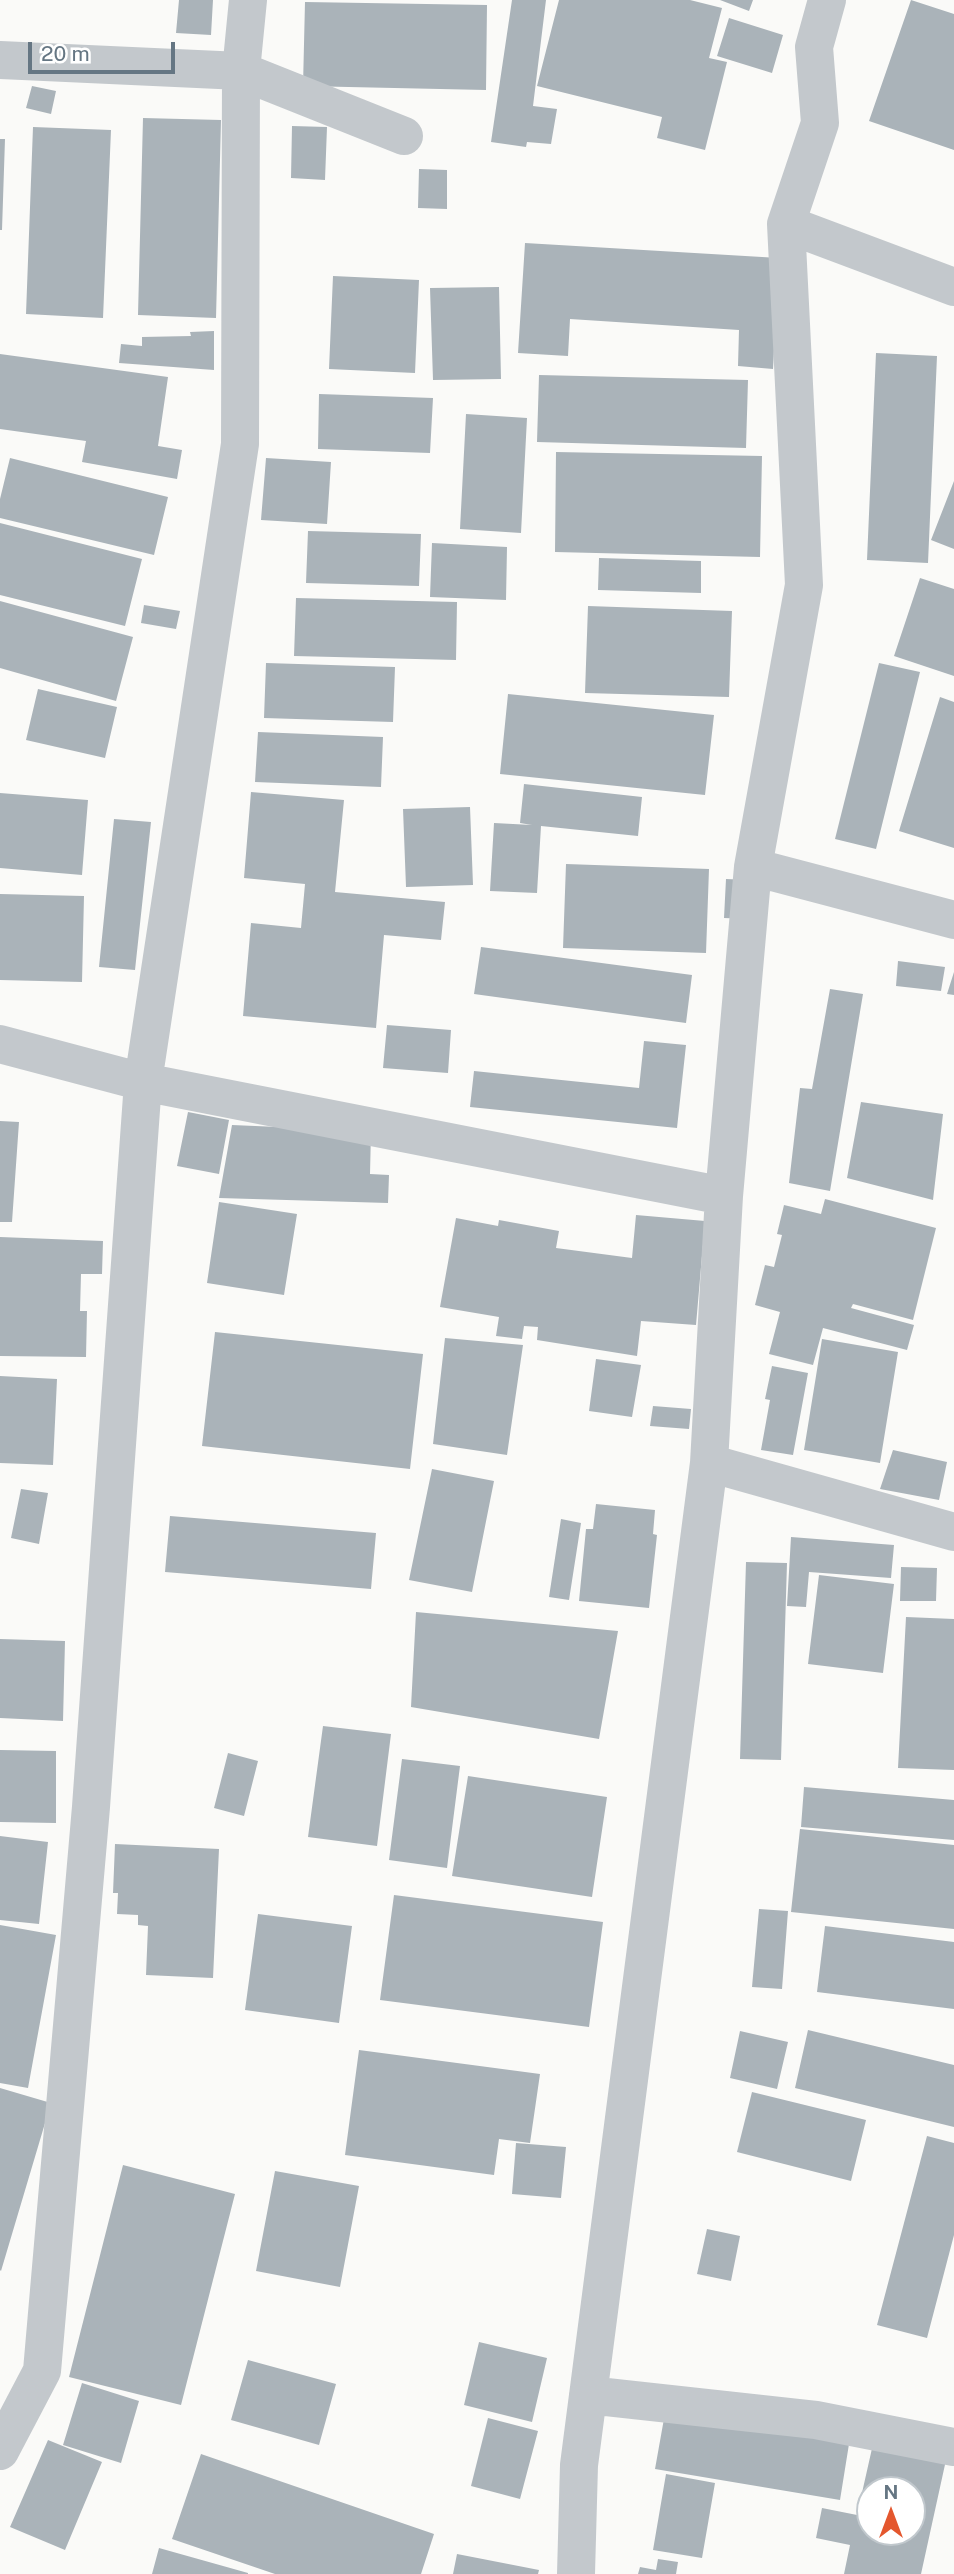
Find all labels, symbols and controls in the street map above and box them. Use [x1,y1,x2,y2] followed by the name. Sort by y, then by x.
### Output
[32,28,178,72] scale bar
[41,41,90,66] text: 20 m
[856,2476,926,2546] north arrow
[884,2481,898,2503] text: N

